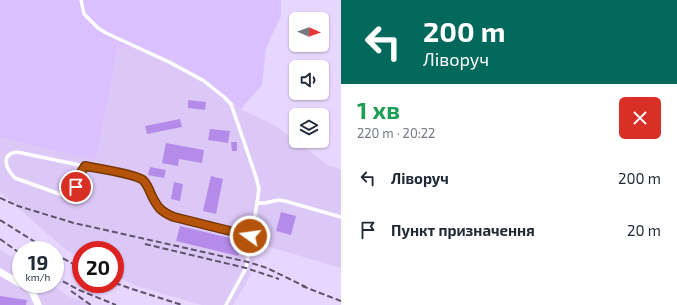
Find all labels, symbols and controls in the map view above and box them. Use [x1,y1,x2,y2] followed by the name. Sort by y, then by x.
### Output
[289,12,329,52] north arrow
[289,12,329,148] map controls
[423,14,505,48] text: 200 m
[357,16,409,68] icon: left
[423,48,489,70] text: Ліворуч
[289,60,329,100] button: sound
[357,95,400,124] text: 1 хв
[619,97,661,139] button: close
[289,108,329,148] button: layers
[357,125,435,141] text: 220 m · 20:22
[357,167,379,189] icon: left
[391,169,449,187] text: Ліворуч
[618,169,661,187] text: 200 m
[59,170,93,204] pin
[65,176,87,198] icon: arrive
[229,215,271,257] position arrow
[357,219,379,241] icon: arrive
[391,221,535,239] text: Пункт призначення
[627,221,661,239] text: 20 m
[72,241,124,293] speed limit sign: 20
[28,250,48,274] text: 19
[26,271,50,283] text: km/h

